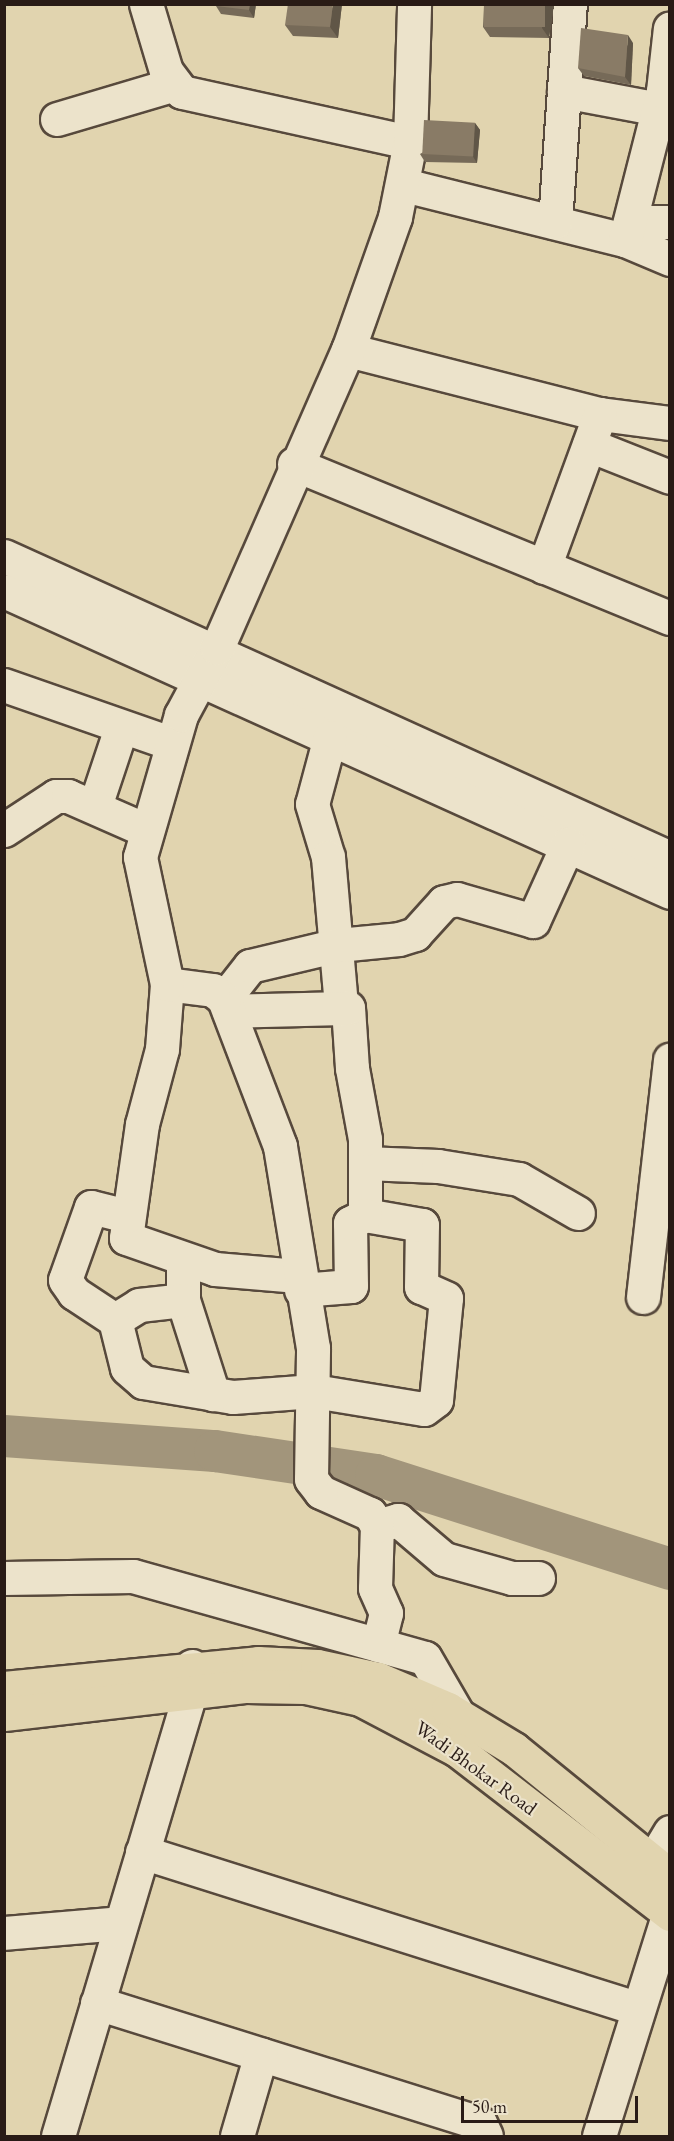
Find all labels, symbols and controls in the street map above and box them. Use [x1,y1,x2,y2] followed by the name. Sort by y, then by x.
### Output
[410,1716,542,1820] street label: Wadi Bhokar Road
[464,2084,641,2122] scale bar
[472,2095,507,2118] text: 50 m

